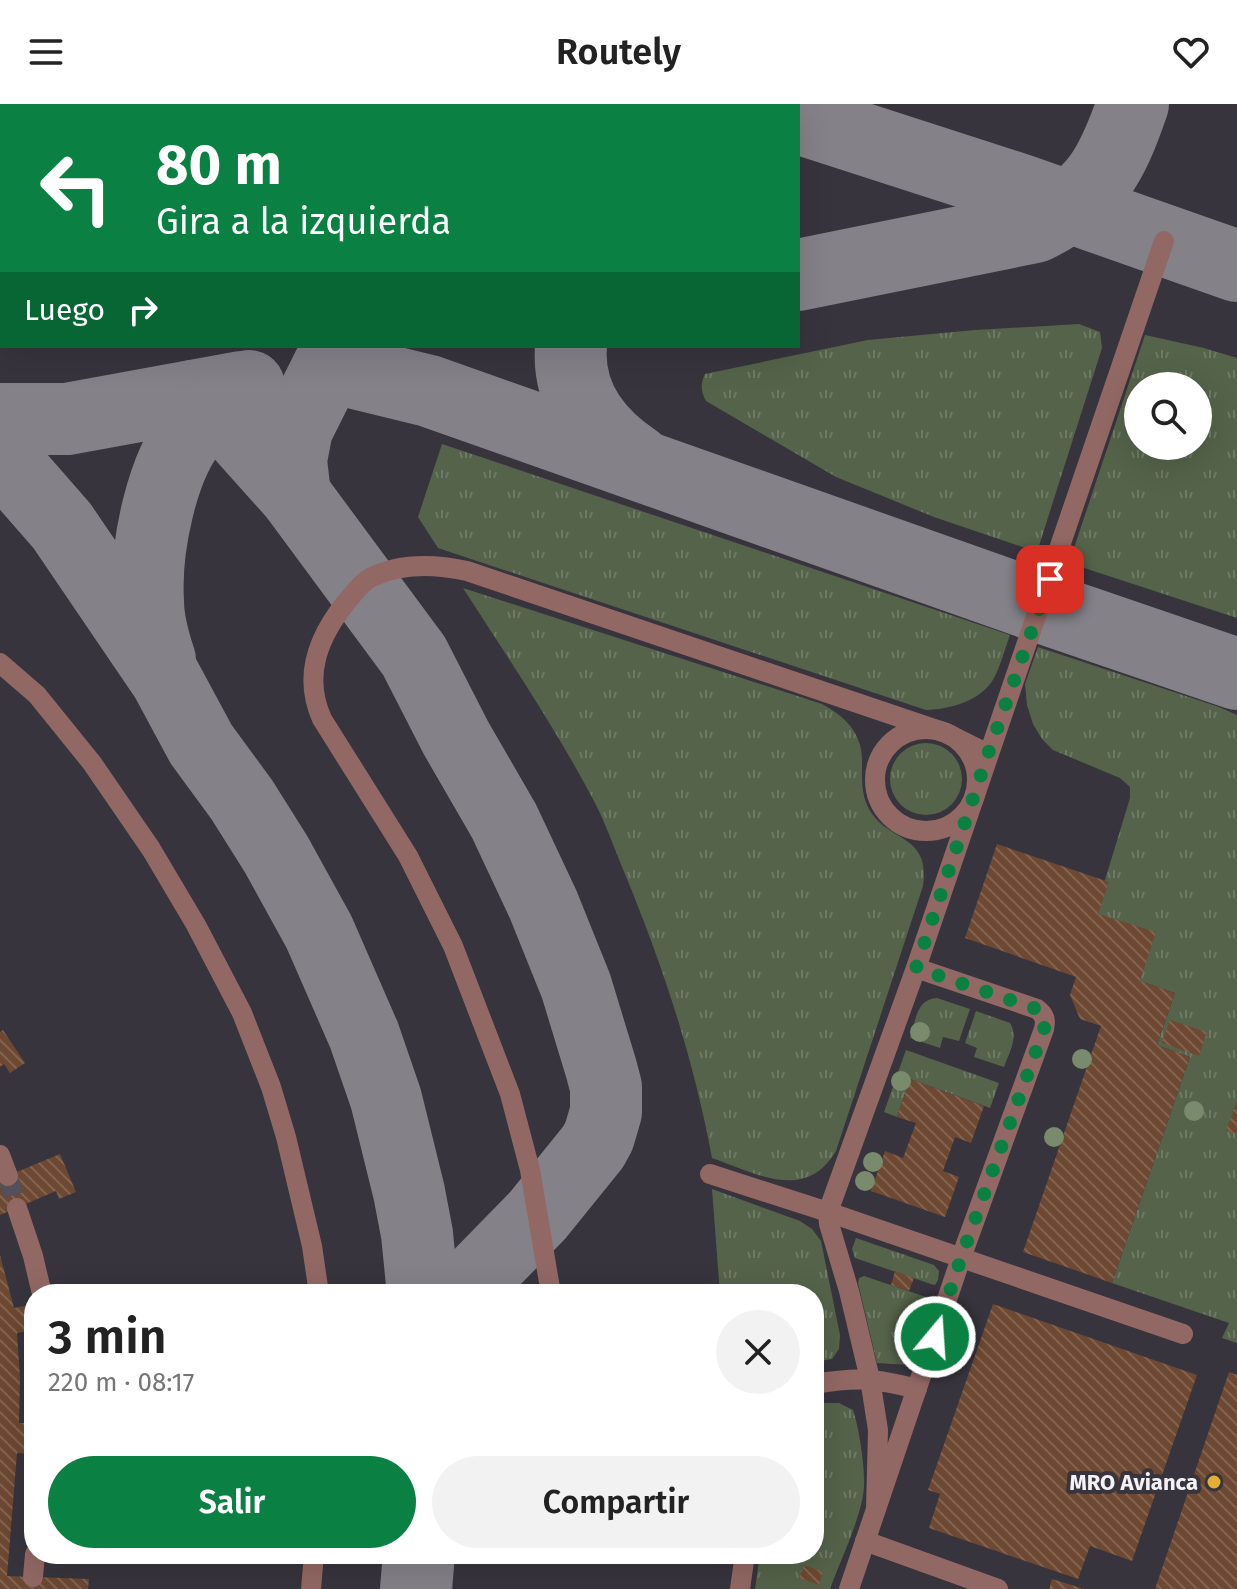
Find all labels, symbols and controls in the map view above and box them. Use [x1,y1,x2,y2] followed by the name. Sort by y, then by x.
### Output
[24,30,68,74] icon: menu
[556,30,681,74] text: Routely
[1169,30,1213,74] icon: heart
[156,132,282,199] text: 80 m
[24,136,128,240] icon: left
[156,200,451,244] text: Gira a la izquierda
[121,288,165,332] icon: right
[24,292,105,328] text: Luego
[1124,372,1212,460] map controls
[1124,372,1212,460] button: search
[1016,545,1084,613] pin
[1028,557,1072,601] icon: arrive
[893,1295,977,1379] position arrow
[48,1308,166,1366] text: 3 min
[716,1310,800,1394] button: close
[48,1367,194,1398] text: 220 m · 08:17
[48,1456,416,1548] button: Salir
[432,1456,800,1548] button: Compartir
[1069,1469,1198,1496] place label: MRO Avianca
[1205,1473,1223,1491] marker: MRO Avianca

